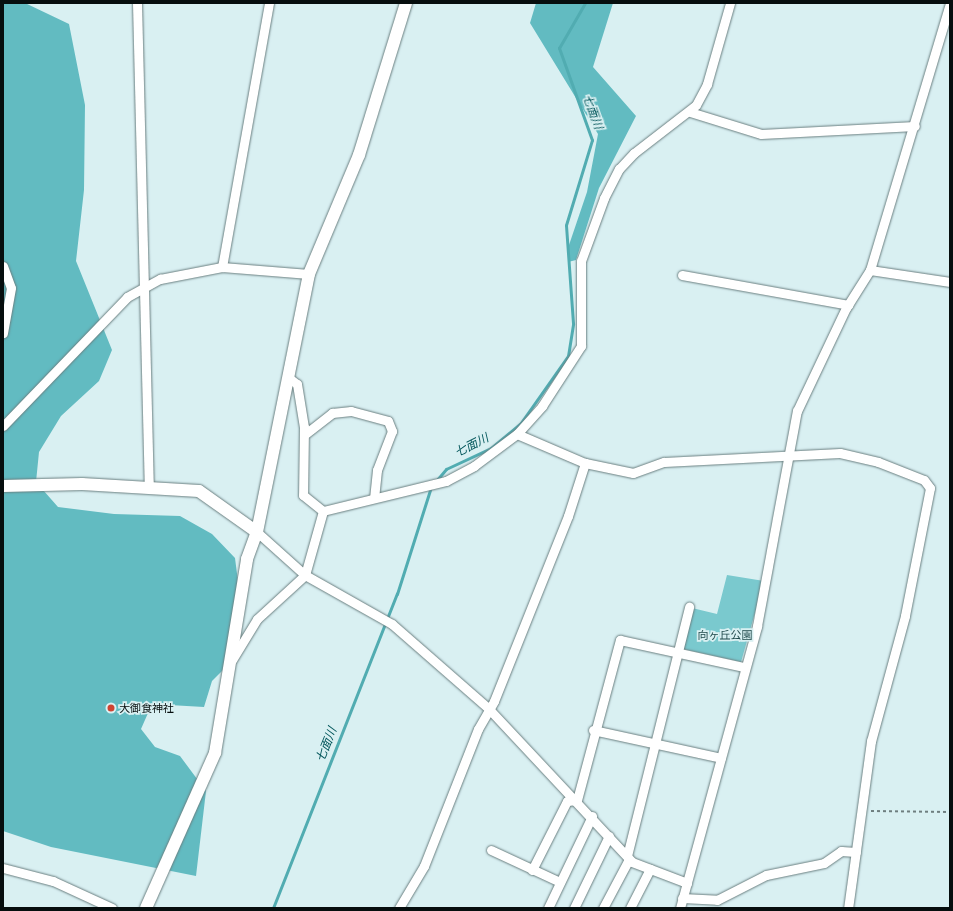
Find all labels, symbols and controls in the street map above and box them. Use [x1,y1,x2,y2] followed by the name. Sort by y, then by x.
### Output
[579,93,605,131] water label: 七面川
[453,431,491,461] water label: 七面川
[698,628,752,642] park label: 向ヶ丘公園
[119,701,174,715] place label: 大御食神社
[106,703,116,713] marker: 大御食神社
[314,726,340,764] water label: 七面川

